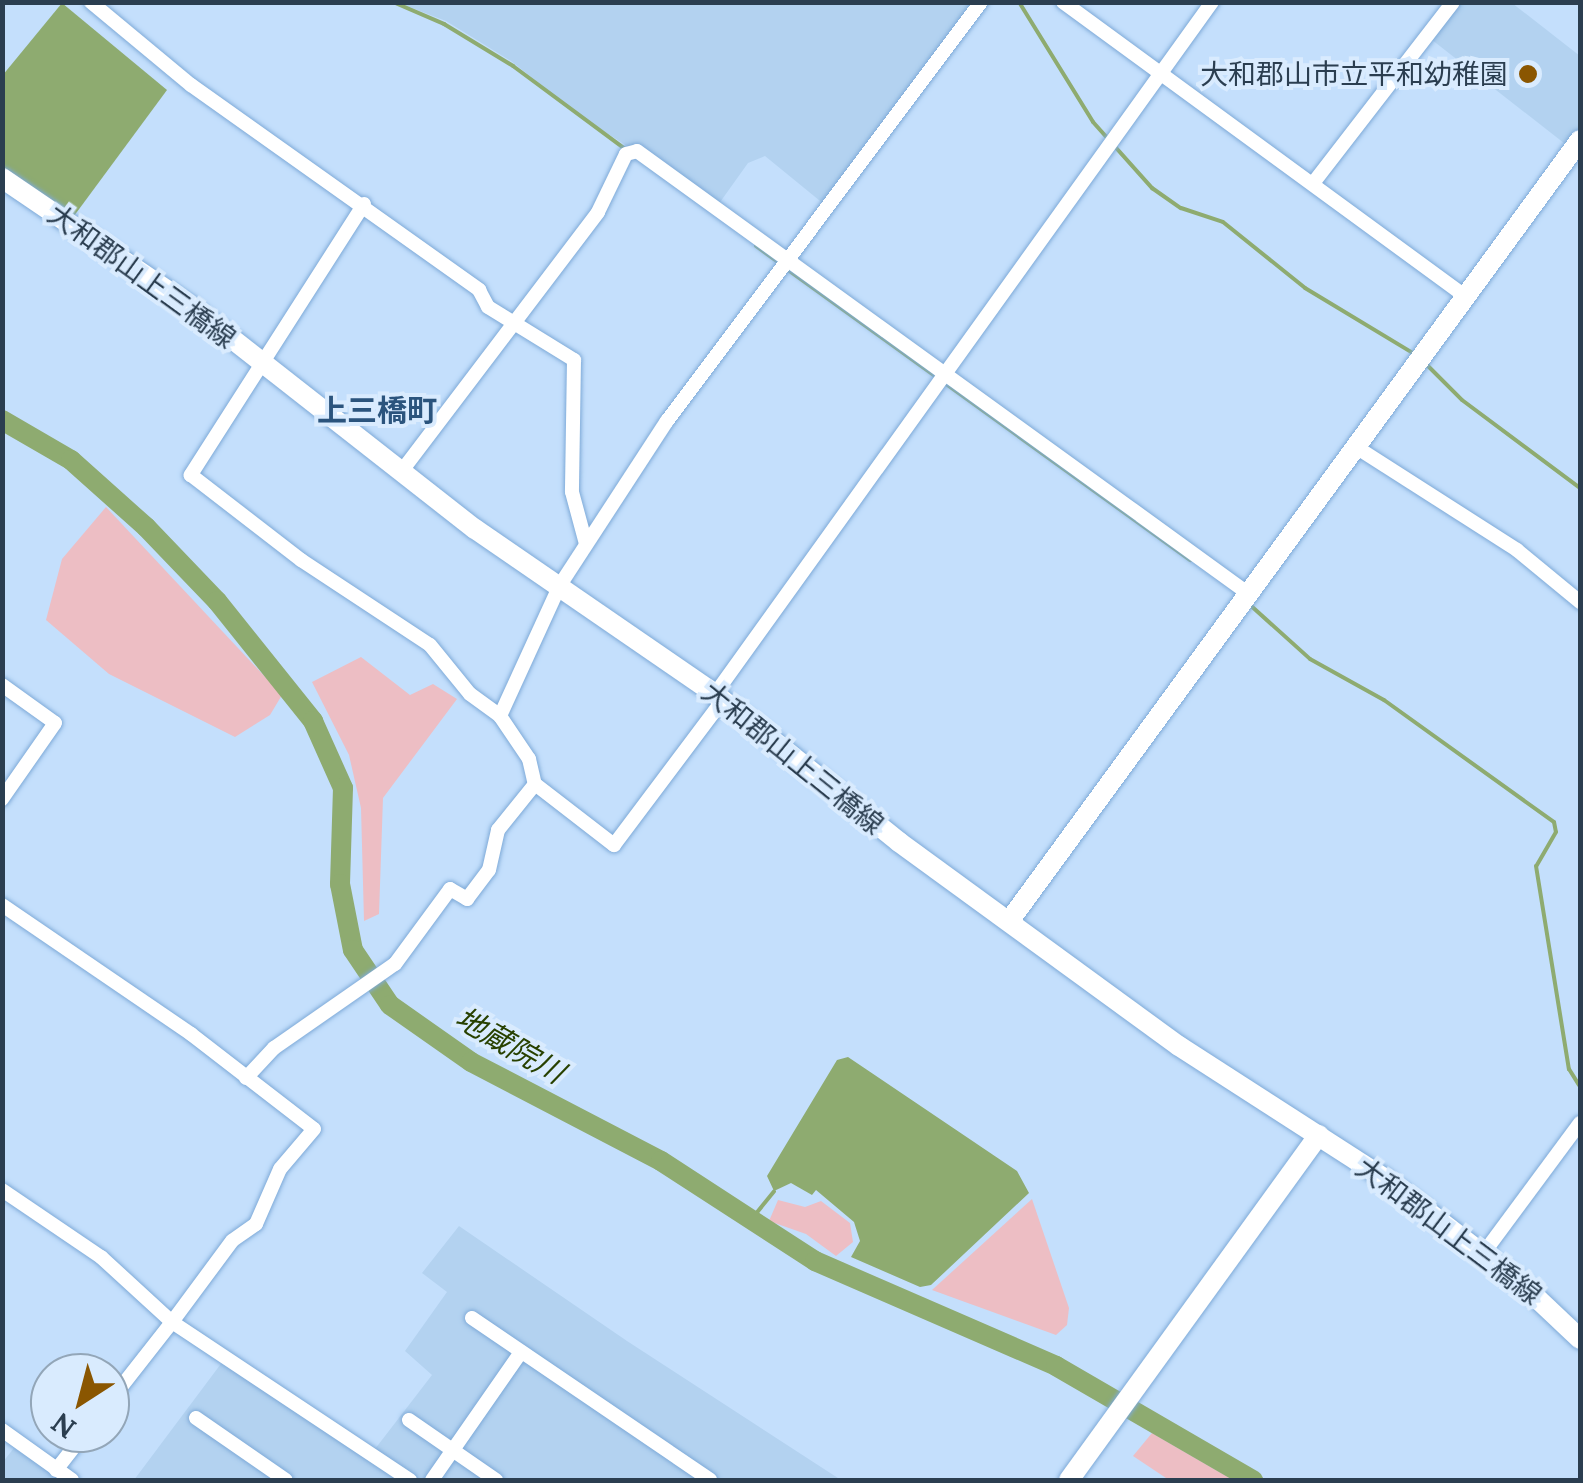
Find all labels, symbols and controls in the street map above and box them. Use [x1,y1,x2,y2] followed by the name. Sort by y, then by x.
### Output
[1200,57,1508,91] place label: 大和郡山市立平和幼稚園
[1517,63,1539,85] marker: 大和郡山市立平和幼稚園
[42,197,242,355] street label: 大和郡山上三橋線
[317,392,437,428] district label: 上三橋町
[695,674,891,842] street label: 大和郡山上三橋線
[449,999,571,1091] water label: 地蔵院川
[1349,1150,1549,1312] street label: 大和郡山上三橋線
[30,1353,130,1453] north arrow
[44,1405,83,1447] text: N

